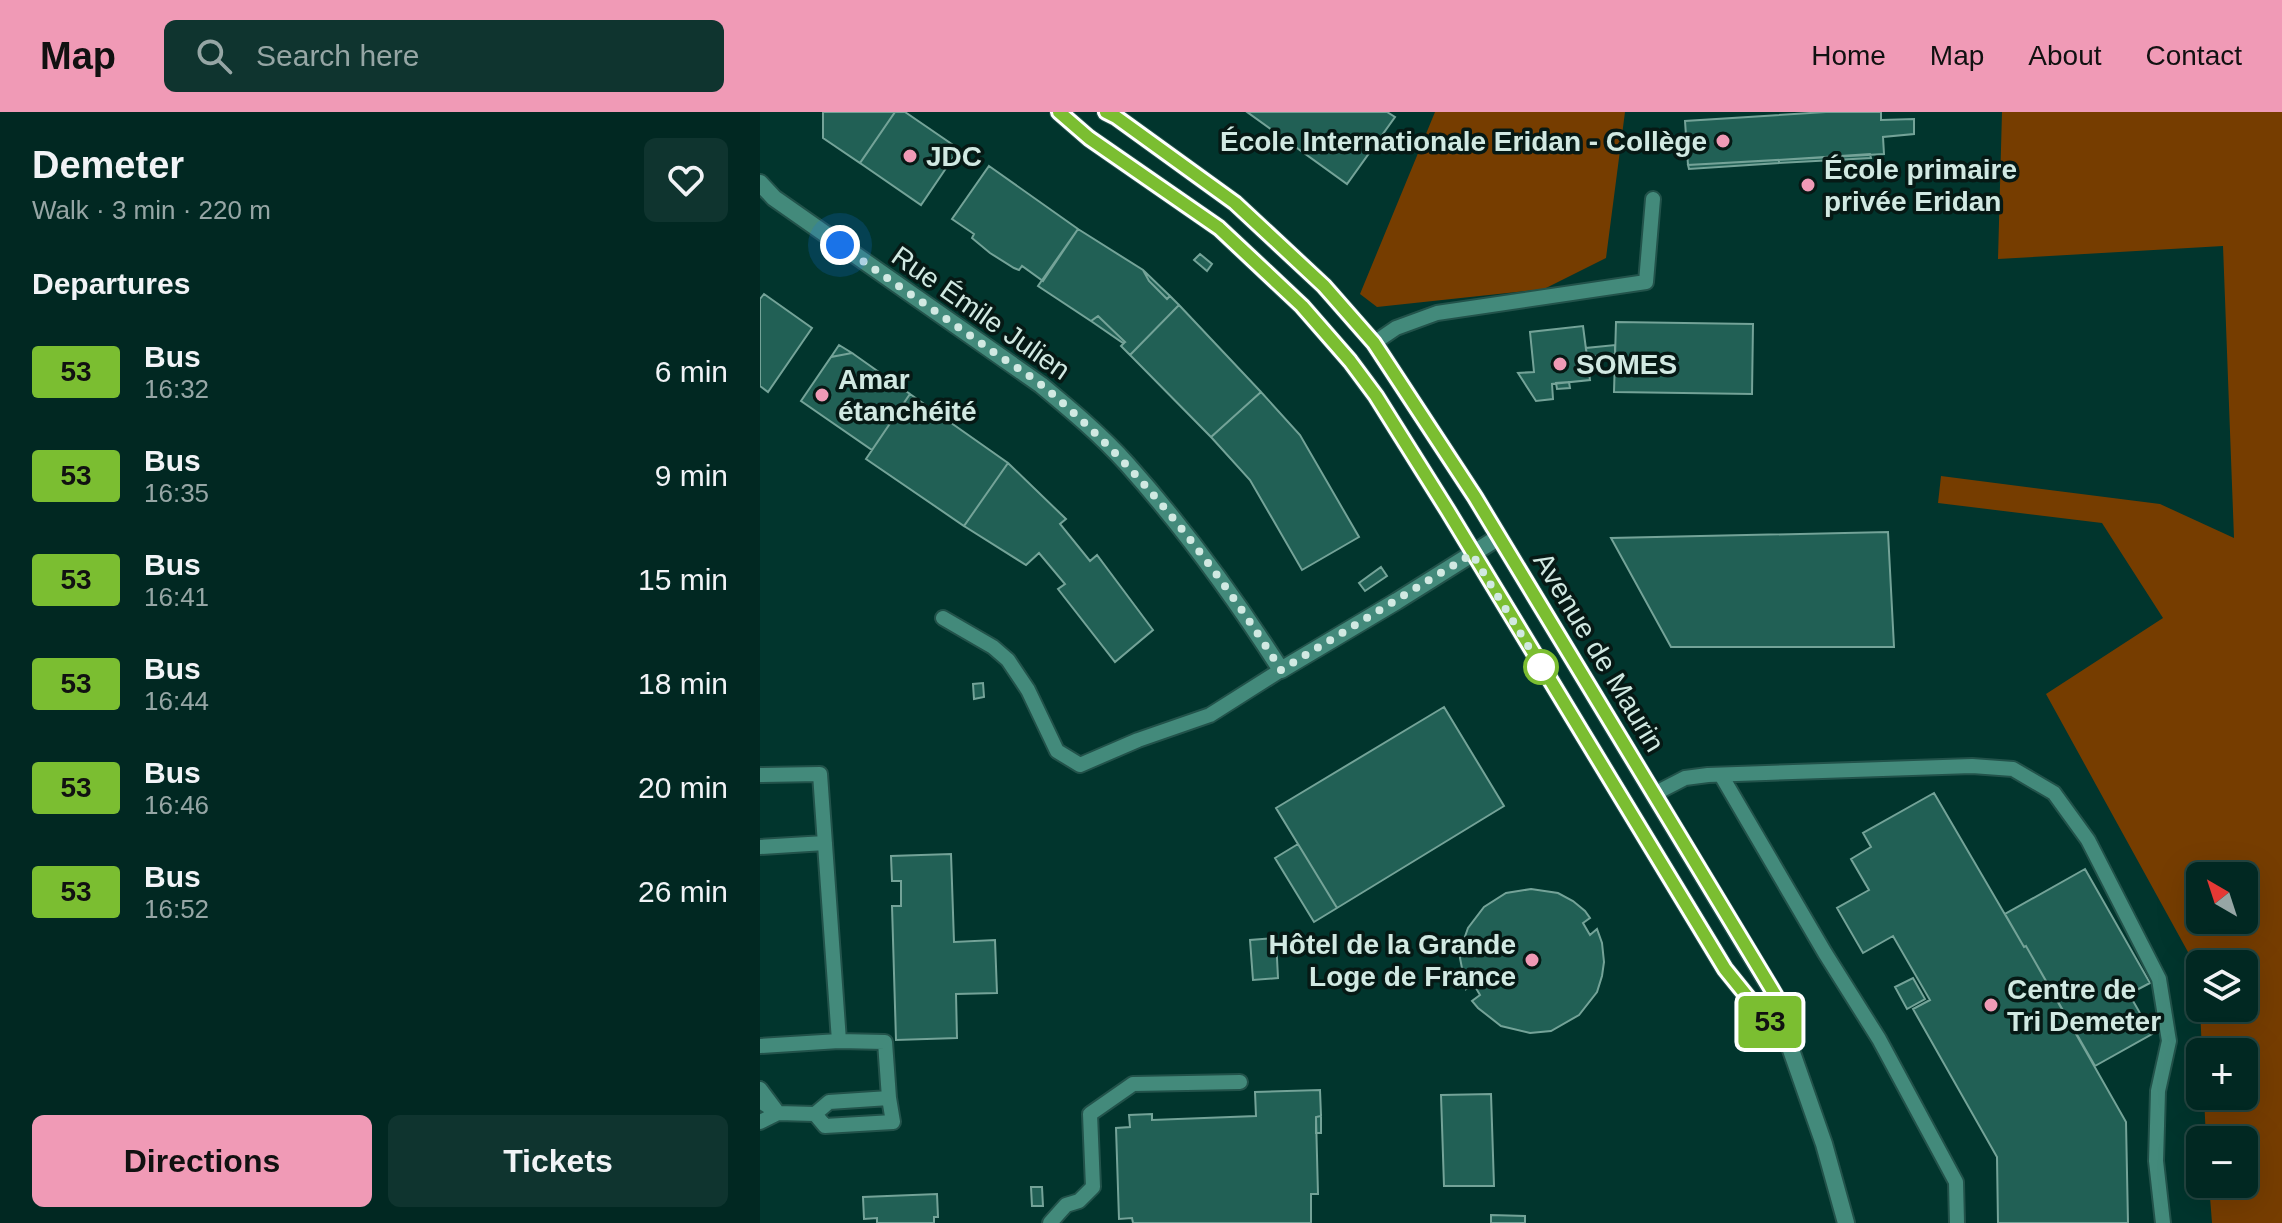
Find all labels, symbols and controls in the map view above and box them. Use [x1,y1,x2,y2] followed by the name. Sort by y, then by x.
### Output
[164,20,724,92] search box
[192,34,236,78] icon: search
[40,35,116,77] text: Map
[256,39,419,72] text: Search here
[1811,40,1886,71] text: Home
[1930,40,1984,71] text: Map
[2028,40,2102,71] text: About
[2146,40,2242,71] text: Contact
[1220,126,1707,157] place label: École Internationale Eridan - Collège
[1714,132,1732,150] marker: École Internationale Eridan - Collège
[644,138,728,222] button: heart
[926,141,982,172] place label: JDC
[32,144,184,186] text: Demeter
[901,147,919,165] marker: JDC
[1824,154,2017,217] place label: École primaire privée Eridan
[1799,176,1817,194] marker: École primaire privée Eridan
[32,195,271,225] text: Walk · 3 min · 220 m
[820,225,860,265] your location
[886,240,1076,386] street label: Rue Émile Julien
[32,267,190,300] text: Departures
[144,340,201,373] text: Bus
[1576,349,1677,380] place label: SOMES
[655,355,728,388] text: 6 min
[1551,355,1569,373] marker: SOMES
[60,356,92,387] text: 53
[838,364,977,427] place label: Amar étanchéité
[144,374,209,404] text: 16:32
[813,386,831,404] marker: Amar étanchéité
[144,444,201,477] text: Bus
[655,459,728,492] text: 9 min
[60,460,92,491] text: 53
[144,478,209,508] text: 16:35
[1527,547,1671,757] street label: Avenue de Maurin
[144,548,201,581] text: Bus
[638,563,728,596] text: 15 min
[60,564,92,595] text: 53
[144,582,209,612] text: 16:41
[1524,650,1558,684] unlabelled marker
[144,652,201,685] text: Bus
[638,667,728,700] text: 18 min
[60,668,92,699] text: 53
[144,686,209,716] text: 16:44
[144,756,201,789] text: Bus
[638,771,728,804] text: 20 min
[60,772,92,803] text: 53
[144,790,209,820] text: 16:46
[144,860,201,893] text: Bus
[2186,862,2258,934] north arrow
[2186,862,2258,1198] map controls
[638,875,728,908] text: 26 min
[60,876,92,907] text: 53
[144,894,209,924] text: 16:52
[1269,929,1516,992] place label: Hôtel de la Grande Loge de France
[2186,950,2258,1022] button: layers
[1523,951,1541,969] marker: Hôtel de la Grande Loge de France
[2007,974,2161,1037] place label: Centre de Tri Demeter
[1734,996,1806,1048] line badge: 53
[1982,996,2000,1014] marker: Centre de Tri Demeter
[1754,1006,1786,1037] text: 53
[2186,1038,2258,1110] button: +
[32,1115,372,1207] button: Directions
[388,1115,728,1207] button: Tickets
[2186,1126,2258,1198] button: −

